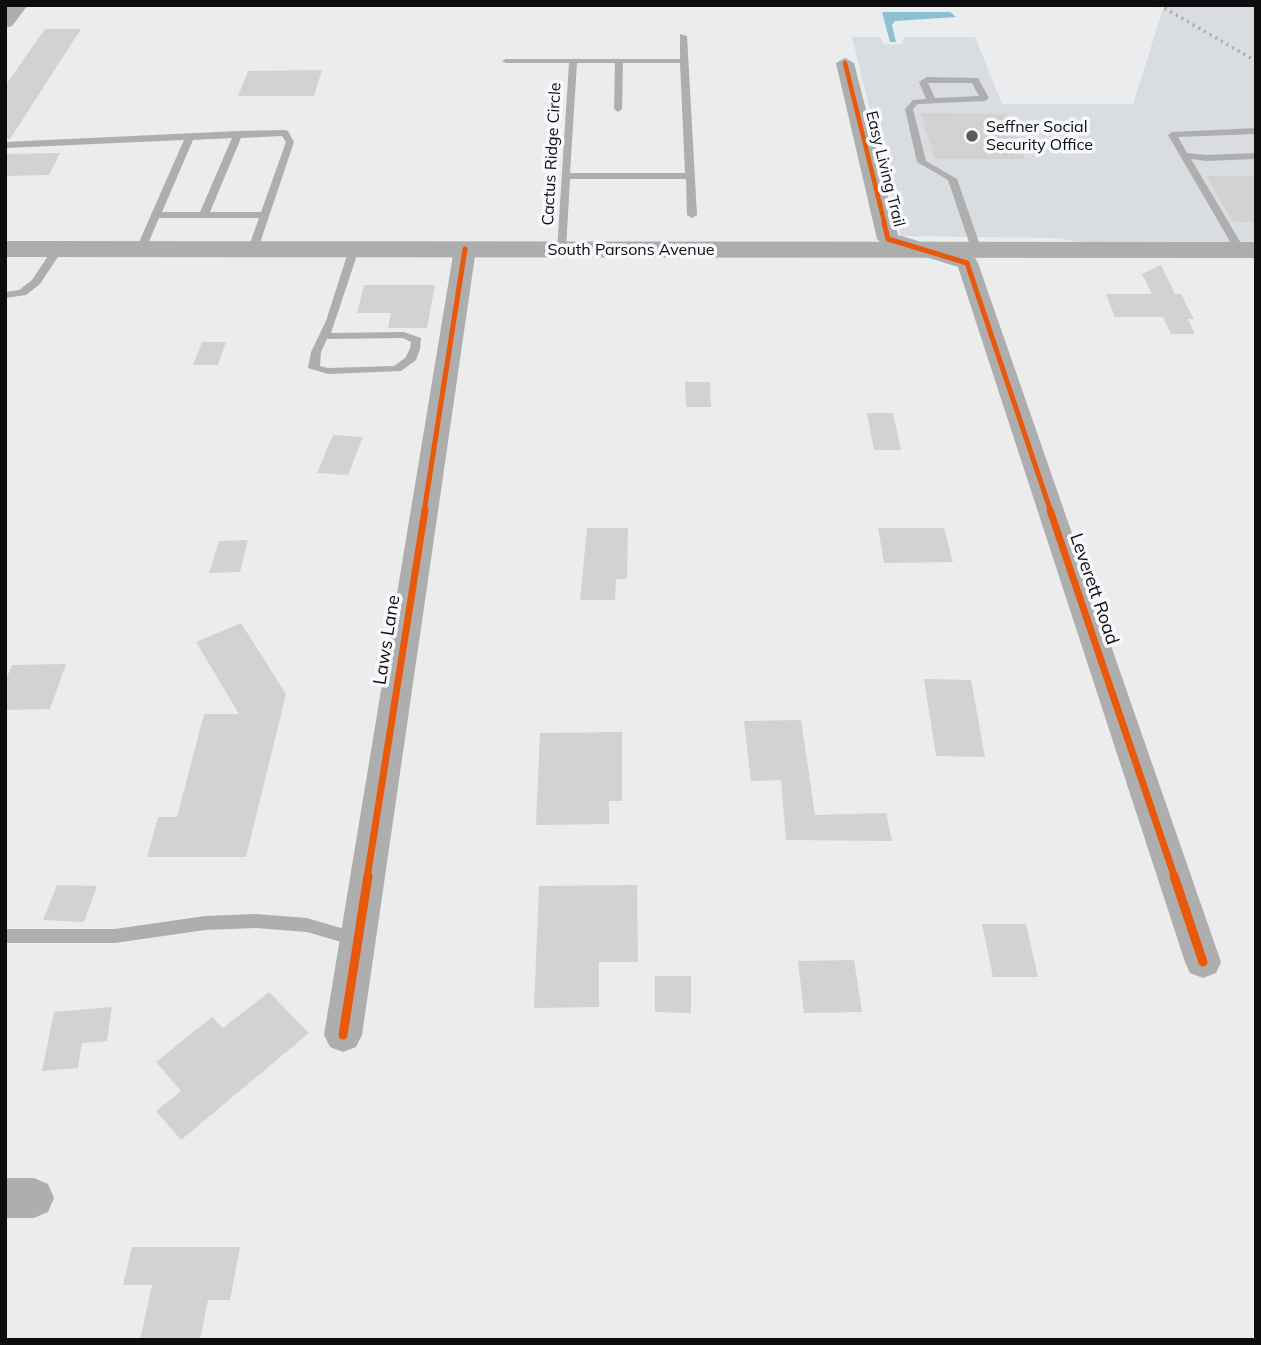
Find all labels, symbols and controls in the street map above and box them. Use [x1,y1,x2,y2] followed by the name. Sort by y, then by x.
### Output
[539,82,565,226] street label: Cactus Ridge Circle
[861,109,909,229] street label: Easy Living Trail
[986,117,1093,155] place label: Seffner Social Security Office
[964,128,980,144] marker: Seffner Social Security Office
[547,240,715,260] street label: South Parsons Avenue
[1065,531,1123,647] street label: Leverett Road
[369,594,405,686] street label: Laws Lane

